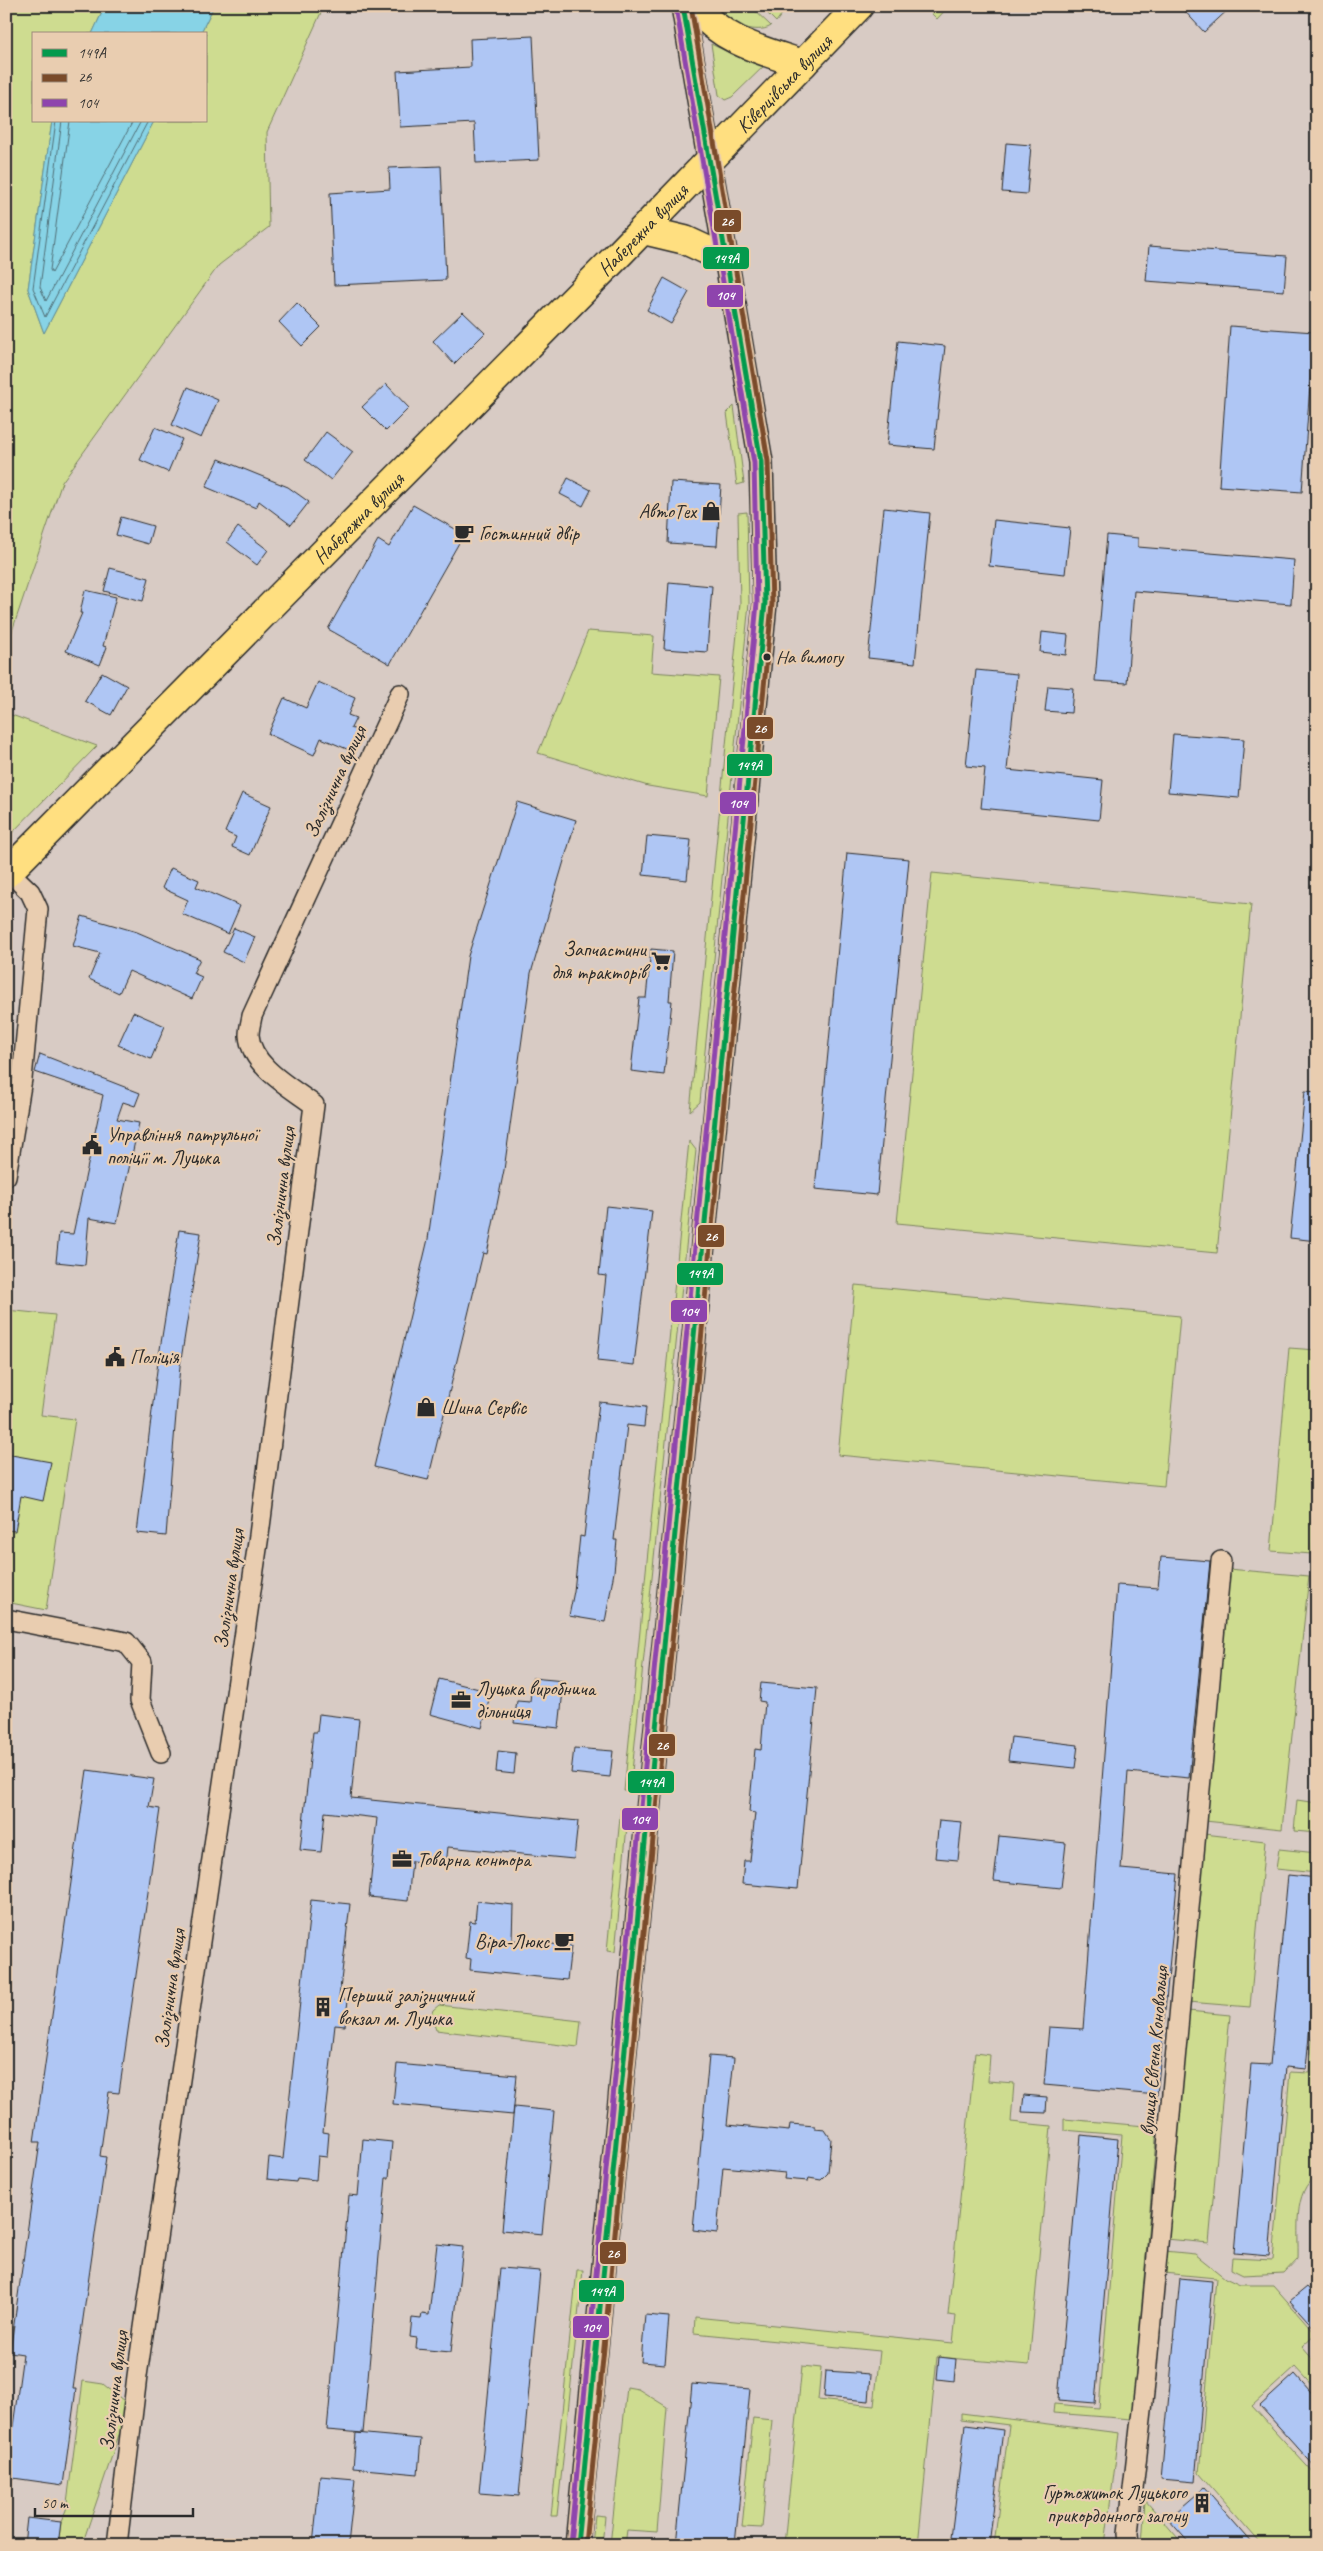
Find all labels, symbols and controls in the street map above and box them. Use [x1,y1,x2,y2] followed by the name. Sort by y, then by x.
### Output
[731,29,838,138] street label: Ківерцівська вулиця
[32,32,208,122] legend
[78,44,107,63] text: 149А
[78,68,93,87] text: 26
[78,94,100,113] text: 104
[592,177,694,281] street label: Набережна вулиця
[713,209,742,233] line badge: 26
[721,213,735,230] text: 26
[702,246,750,270] line badge: 149А
[713,250,740,267] text: 149А
[706,284,744,308] line badge: 104
[716,287,736,304] text: 104
[307,466,410,569] street label: Набережна вулиця
[639,499,698,524] place label: АвтоТех
[700,500,722,522] shop icon: АвтоТех
[479,521,580,546] place label: Гостинний двір
[453,522,475,544] cafe icon: Гостинний двір
[776,645,845,669] place label: На вимогу
[762,652,772,662] marker: На вимогу
[746,716,774,740] line badge: 26
[754,720,768,737] text: 26
[298,721,373,842] street label: Залізнична вулиця
[726,753,773,777] line badge: 149А
[736,757,763,774] text: 149А
[719,791,757,815] line badge: 104
[729,795,749,812] text: 104
[551,937,651,985] place label: Запчастини для тракторів
[650,950,672,972] supermarket icon: Запчастини для тракторів
[107,1122,261,1170] place label: Управління патрульної поліції м. Луцька
[261,1124,302,1248] street label: Залізнична вулиця
[81,1134,103,1156] public building icon: Управління патрульної поліції м. Луцька
[697,1224,725,1248] line badge: 26
[705,1228,719,1245] text: 26
[676,1262,724,1286] line badge: 149А
[687,1265,714,1282] text: 149А
[670,1299,708,1323] line badge: 104
[680,1303,700,1320] text: 104
[130,1345,180,1370] place label: Поліція
[104,1346,126,1368] public building icon: Поліція
[441,1395,527,1420] place label: Шина Сервіс
[415,1396,437,1418] shop icon: Шина Сервіс
[208,1526,251,1651] street label: Залізнична вулиця
[476,1676,597,1724] place label: Луцька виробнича дільниця
[450,1689,472,1711] office icon: Луцька виробнича дільниця
[648,1733,676,1757] line badge: 26
[656,1737,670,1754] text: 26
[627,1770,675,1794] line badge: 149А
[638,1774,665,1791] text: 149А
[621,1807,659,1831] line badge: 104
[631,1811,651,1828] text: 104
[417,1847,532,1872] place label: Товарна контора
[391,1848,413,1870] office icon: Товарна контора
[149,1926,192,2051] street label: Залізнична вулиця
[475,1929,550,1954] place label: Віра-Люкс
[553,1930,575,1952] cafe icon: Віра-Люкс
[1134,1963,1174,2137] street label: вулиця Євгена Коновальця
[338,1983,476,2031] place label: Перший залізничний вокзал м. Луцька
[312,1996,334,2018] building icon: Перший залізничний вокзал м. Луцька
[599,2241,627,2265] line badge: 26
[607,2245,621,2262] text: 26
[578,2279,625,2303] line badge: 149А
[589,2283,616,2300] text: 149А
[572,2315,610,2339] line badge: 104
[582,2319,602,2336] text: 104
[94,2328,135,2452] street label: Залізнична вулиця
[1043,2480,1188,2528] place label: Гуртожиток Луцького прикордонного загону
[35,2486,192,2518] scale bar
[1191,2492,1213,2514] building icon: Гуртожиток Луцького прикордонного загону
[42,2494,69,2513] text: 50 m

